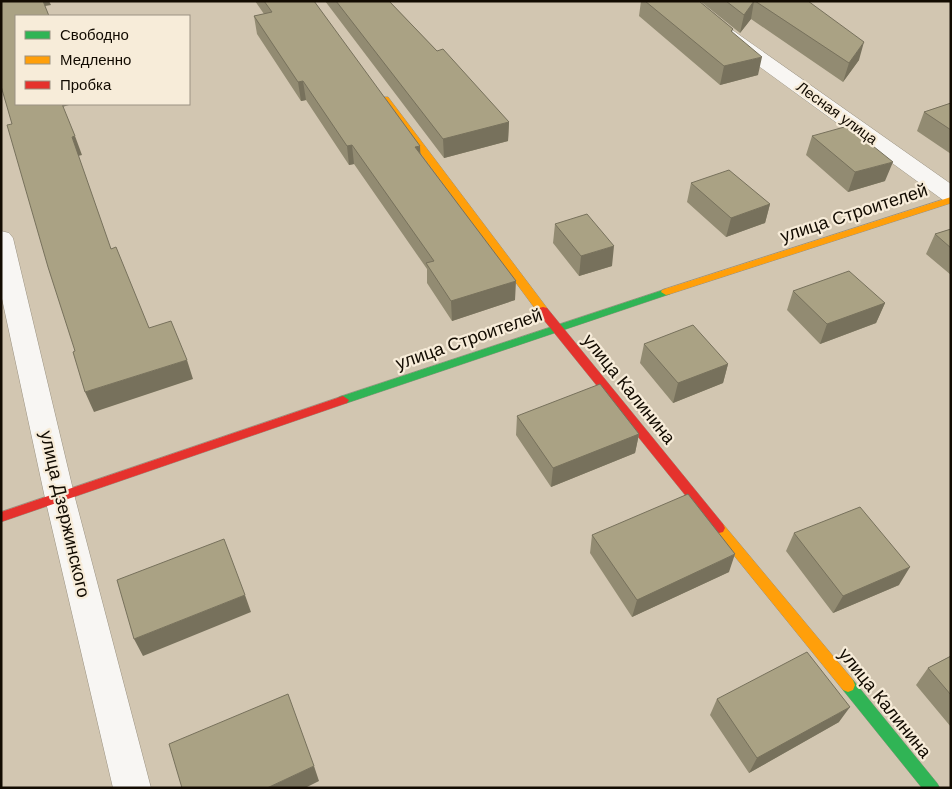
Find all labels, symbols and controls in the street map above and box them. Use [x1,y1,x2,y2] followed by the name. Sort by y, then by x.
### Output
[15,15,190,105] legend
[60,25,129,45] text: Свободно
[60,50,131,70] text: Медленно
[60,75,112,95] text: Пробка
[792,77,882,150] street label: Лесная улица
[777,178,931,248] street label: улица Строителей
[392,303,546,375] street label: улица Строителей
[577,329,682,450] street label: улица Калинина
[34,428,96,600] street label: улица Дзержинского
[833,643,938,764] street label: улица Калинина

